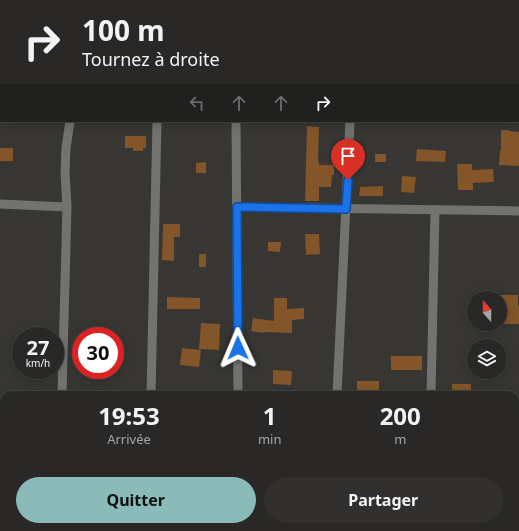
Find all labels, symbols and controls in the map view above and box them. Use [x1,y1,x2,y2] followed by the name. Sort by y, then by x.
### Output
[82,11,165,49] text: 100 m
[16,16,68,68] icon: right
[82,47,220,71] text: Tournez à droite
[186,92,208,114] icon: left
[228,92,250,114] icon: ahead
[270,92,292,114] icon: ahead
[312,92,334,114] icon: right
[331,139,365,180] pin
[337,145,359,167] icon: arrive
[467,291,507,331] north arrow
[467,291,507,379] map controls
[72,327,124,379] speed limit sign: 30
[217,327,259,369] position arrow
[27,334,49,361] text: 27
[467,339,507,379] button: layers
[26,356,50,370] text: km/h
[98,399,160,432] text: 19:53
[263,399,277,432] text: 1
[380,399,421,432] text: 200
[107,430,151,448] text: Arrivée
[258,430,281,448] text: min
[394,430,406,448] text: m
[16,477,256,523] button: Quitter
[264,477,503,523] button: Partager

